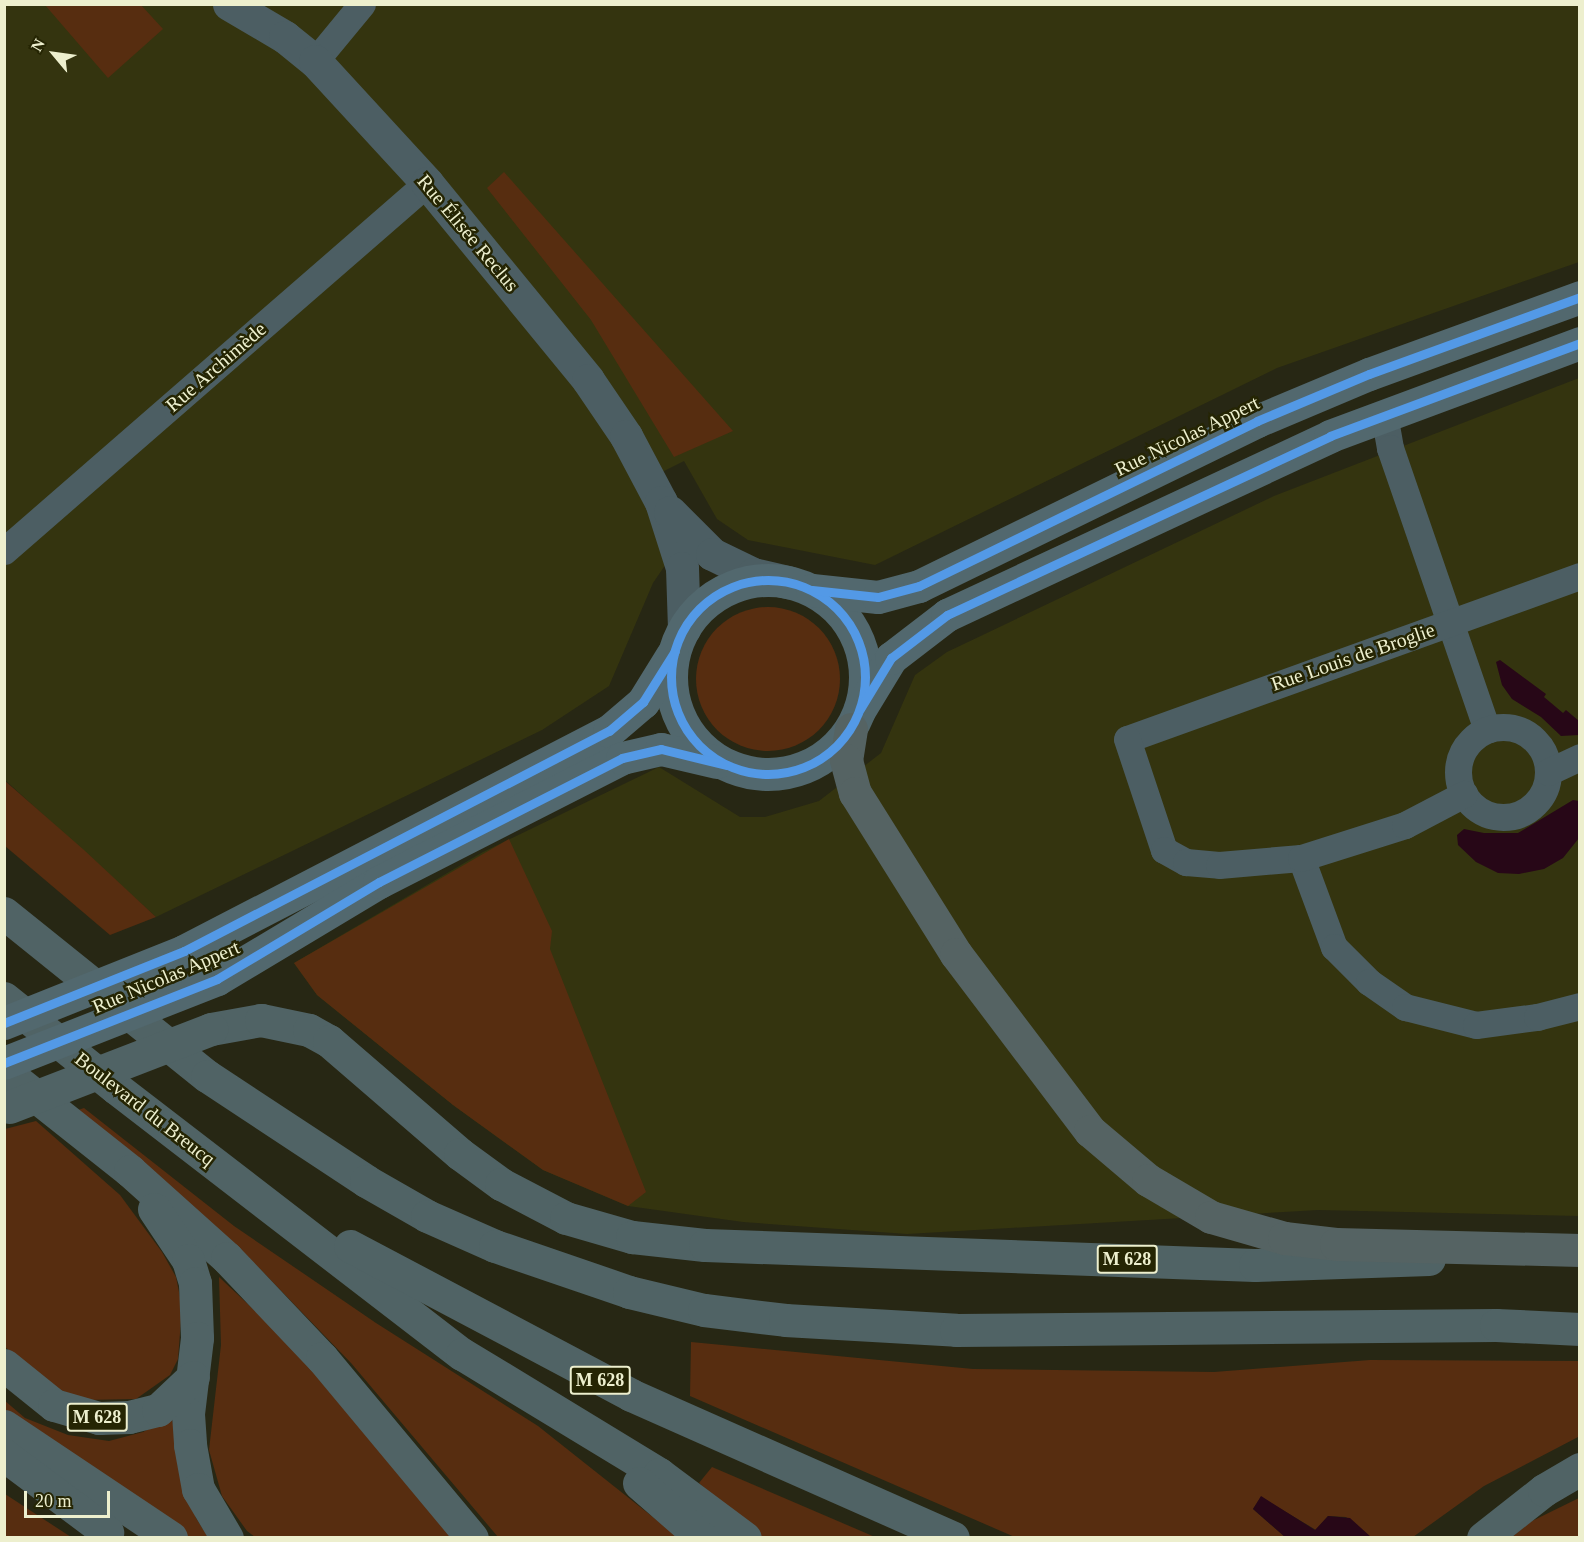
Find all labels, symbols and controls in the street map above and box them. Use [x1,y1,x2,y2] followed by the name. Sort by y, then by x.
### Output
[24,24,84,84] north arrow
[28,36,48,54] text: N
[412,170,524,296] street label: Rue Élisée Reclus
[161,317,271,417] street label: Rue Archimède
[1110,390,1264,482] street label: Rue Nicolas Appert
[1268,618,1438,696] street label: Rue Louis de Broglie
[88,935,244,1019] street label: Rue Nicolas Appert
[70,1047,220,1171] street label: Boulevard du Breucq
[1096,1244,1158,1274] road number: M 628
[568,1365,632,1395] road number: M 628
[66,1402,128,1432] road number: M 628
[27,1479,112,1517] scale bar
[35,1491,72,1511] text: 20 m

